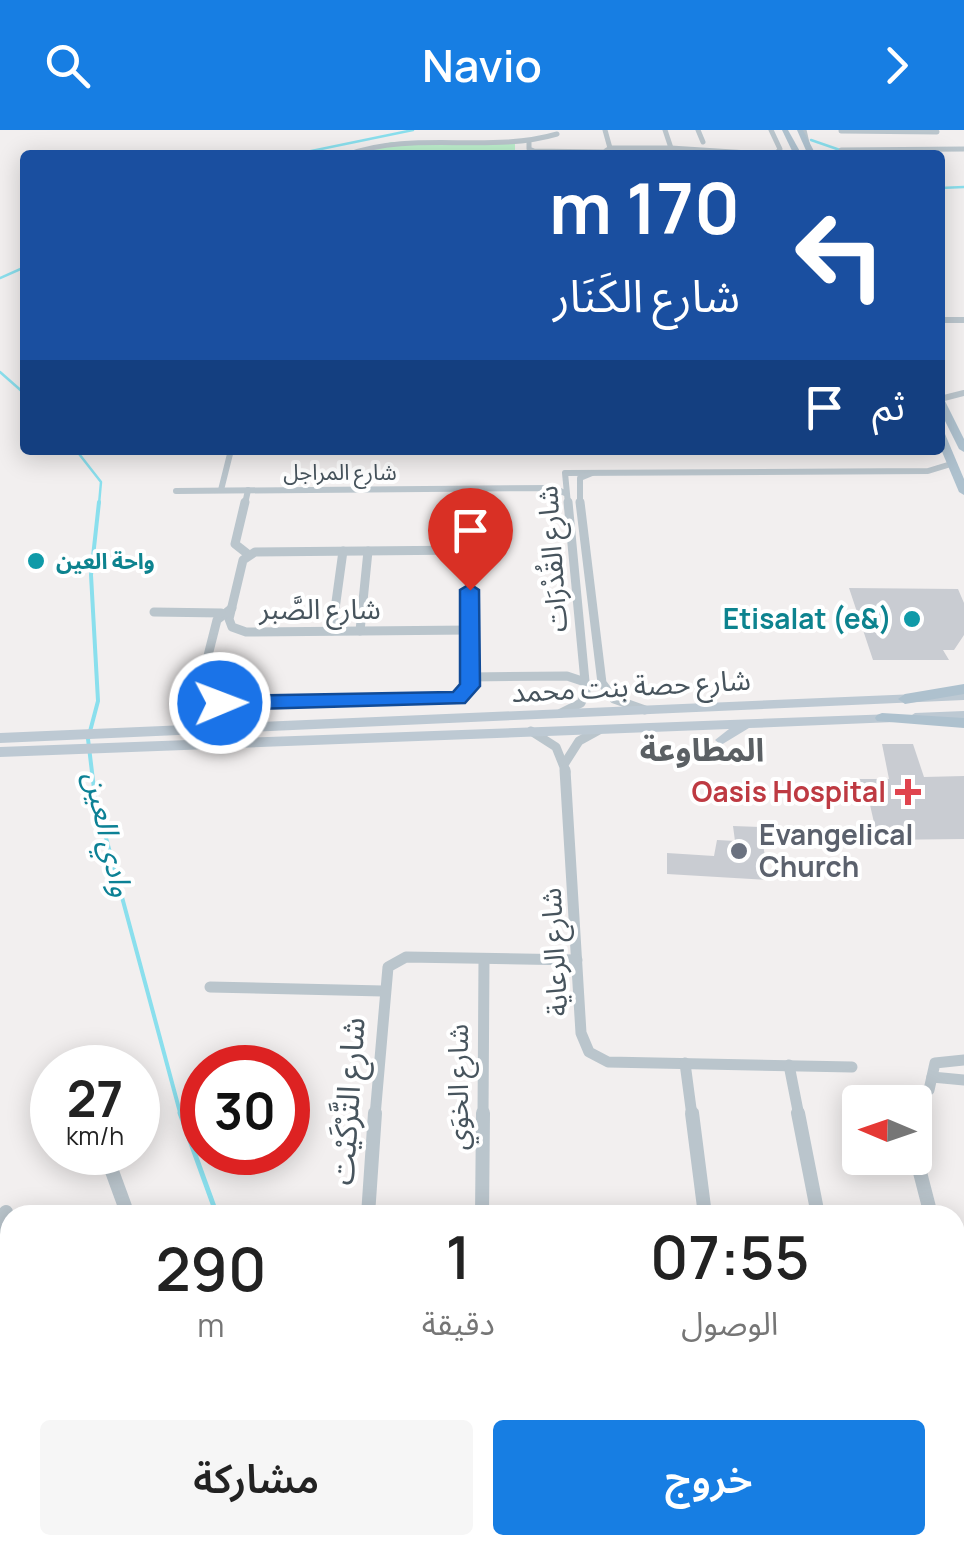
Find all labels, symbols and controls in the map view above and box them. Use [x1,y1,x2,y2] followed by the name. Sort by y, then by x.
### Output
[422,34,542,96] text: Navio
[40,38,95,93] icon: search
[869,38,924,93] icon: forward
[549,159,740,255] text: 170 m
[775,190,905,320] icon: left
[553,264,740,326] text: شارع الكَنَار
[872,379,905,431] text: ثم
[797,380,852,435] icon: arrive
[283,457,397,489] street label: شارع المراجل
[527,484,578,634] street label: شارع القُدْرَات
[428,488,513,591] pin
[443,503,498,558] icon: arrive
[56,546,155,576] place label: واحة العين
[25,550,47,572] marker: واحة العين
[258,589,381,630] street label: شارع الصَّبر
[723,599,892,637] place label: Etisalat (e&)
[901,608,923,630] marker: Etisalat (e&)
[168,651,272,755] position arrow
[510,660,752,713] street label: شارع حصة بنت محمد
[640,727,764,771] district label: المطاوعة
[71,767,144,901] water label: وادي العين
[692,772,886,810] place label: Oasis Hospital
[895,779,921,805] marker: Oasis Hospital
[759,815,913,885] place label: Evangelical Church
[728,840,750,862] marker: Evangelical Church
[531,887,578,1017] street label: شارع الرعاية
[319,1016,378,1187] street label: شارع التَّرْكَيْت
[438,1024,479,1150] street label: شارع الخوَي
[180,1045,310,1175] speed limit sign: 30
[67,1064,123,1132] text: 27
[842,1085,932,1175] north arrow
[842,1085,932,1175] map controls
[66,1118,124,1153] text: km/h
[446,1215,471,1297] text: 1
[650,1215,810,1297] text: 07:55
[155,1227,266,1309] text: 290
[422,1301,495,1345] text: دقيقة
[681,1301,778,1345] text: الوصول
[197,1303,224,1347] text: m
[40,1420,473,1535] button: مشاركة
[493,1420,925,1535] button: خروج

